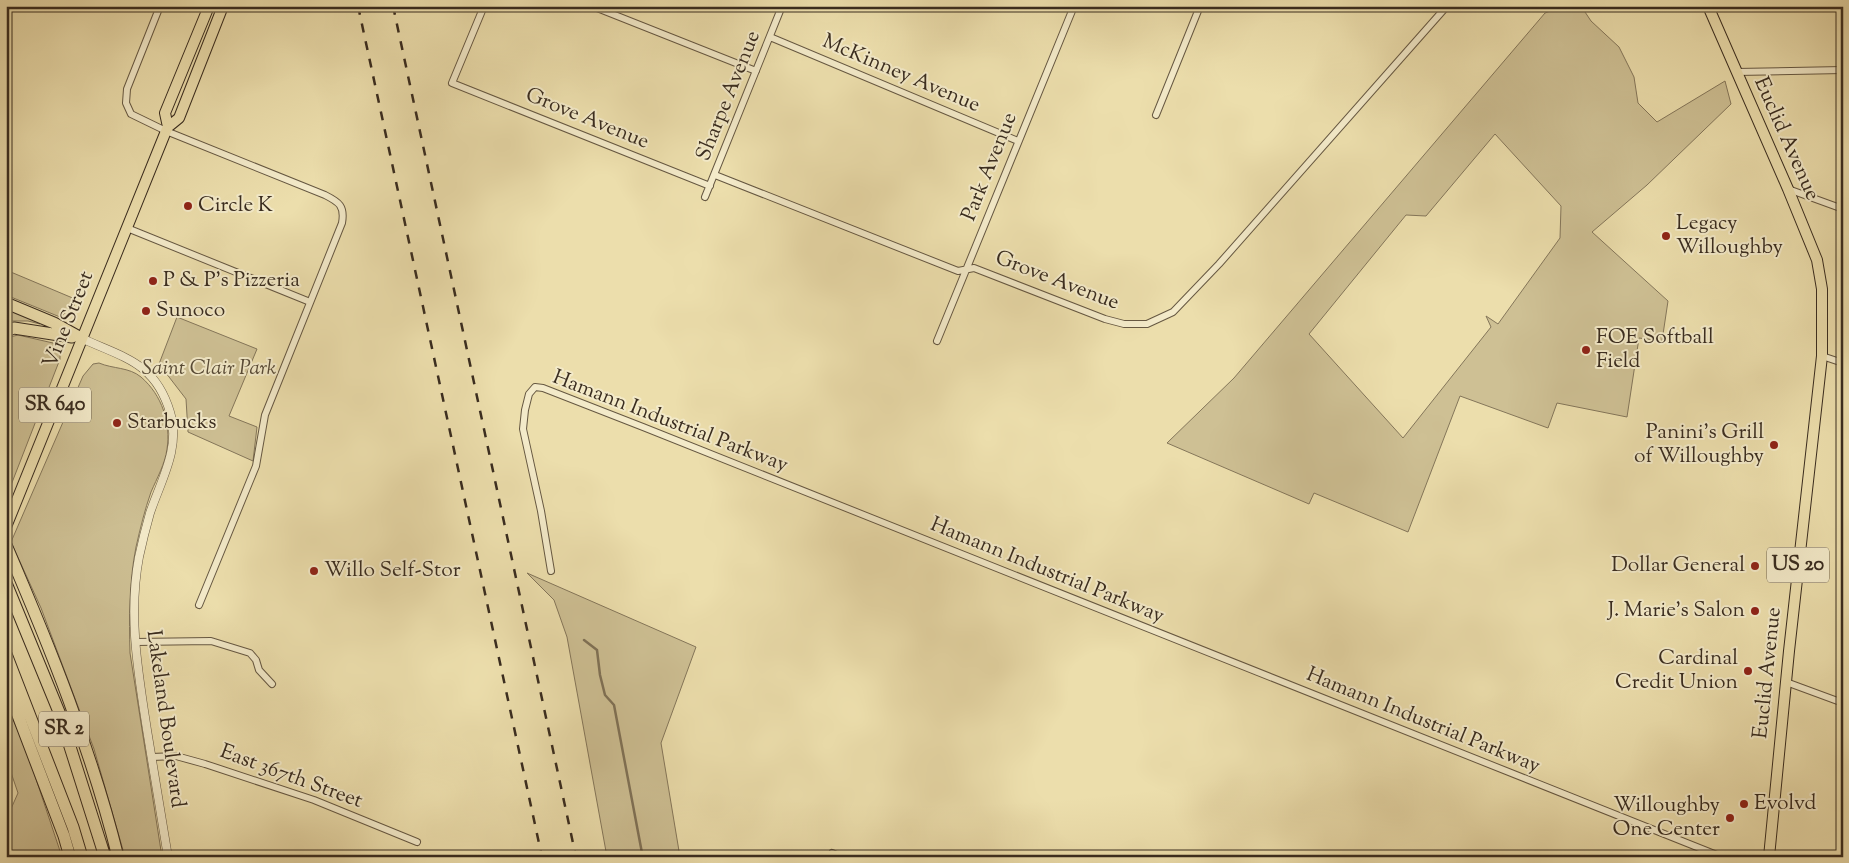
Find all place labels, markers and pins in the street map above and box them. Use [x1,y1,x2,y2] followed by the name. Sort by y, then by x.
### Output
[198,191,273,221] place label: Circle K
[182,200,194,212] marker: Circle K
[1676,209,1783,263] place label: Legacy Willoughby
[1660,230,1672,242] marker: Legacy Willoughby
[163,266,300,296] place label: P & P's Pizzeria
[147,275,159,287] marker: P & P's Pizzeria
[156,296,225,326] place label: Sunoco
[140,305,152,317] marker: Sunoco
[1596,323,1714,377] place label: FOE Softball Field
[1580,344,1592,356] marker: FOE Softball Field
[127,408,216,438] place label: Starbucks
[111,417,123,429] marker: Starbucks
[1634,418,1765,472] place label: Panini's Grill of Willoughby
[1768,439,1780,451] marker: Panini's Grill of Willoughby
[1611,551,1745,581] place label: Dollar General
[324,556,461,586] place label: Willo Self-Stor
[1749,560,1761,572] marker: Dollar General
[308,565,320,577] marker: Willo Self-Stor
[1607,596,1745,626] place label: J. Marie's Salon
[1749,605,1761,617] marker: J. Marie's Salon
[1615,644,1738,698] place label: Cardinal Credit Union
[1742,665,1754,677] marker: Cardinal Credit Union
[1754,789,1816,819] place label: Evolvd
[1612,791,1721,845] place label: Willoughby One Center
[1738,798,1750,810] marker: Evolvd
[1724,812,1736,824] marker: Willoughby One Center

